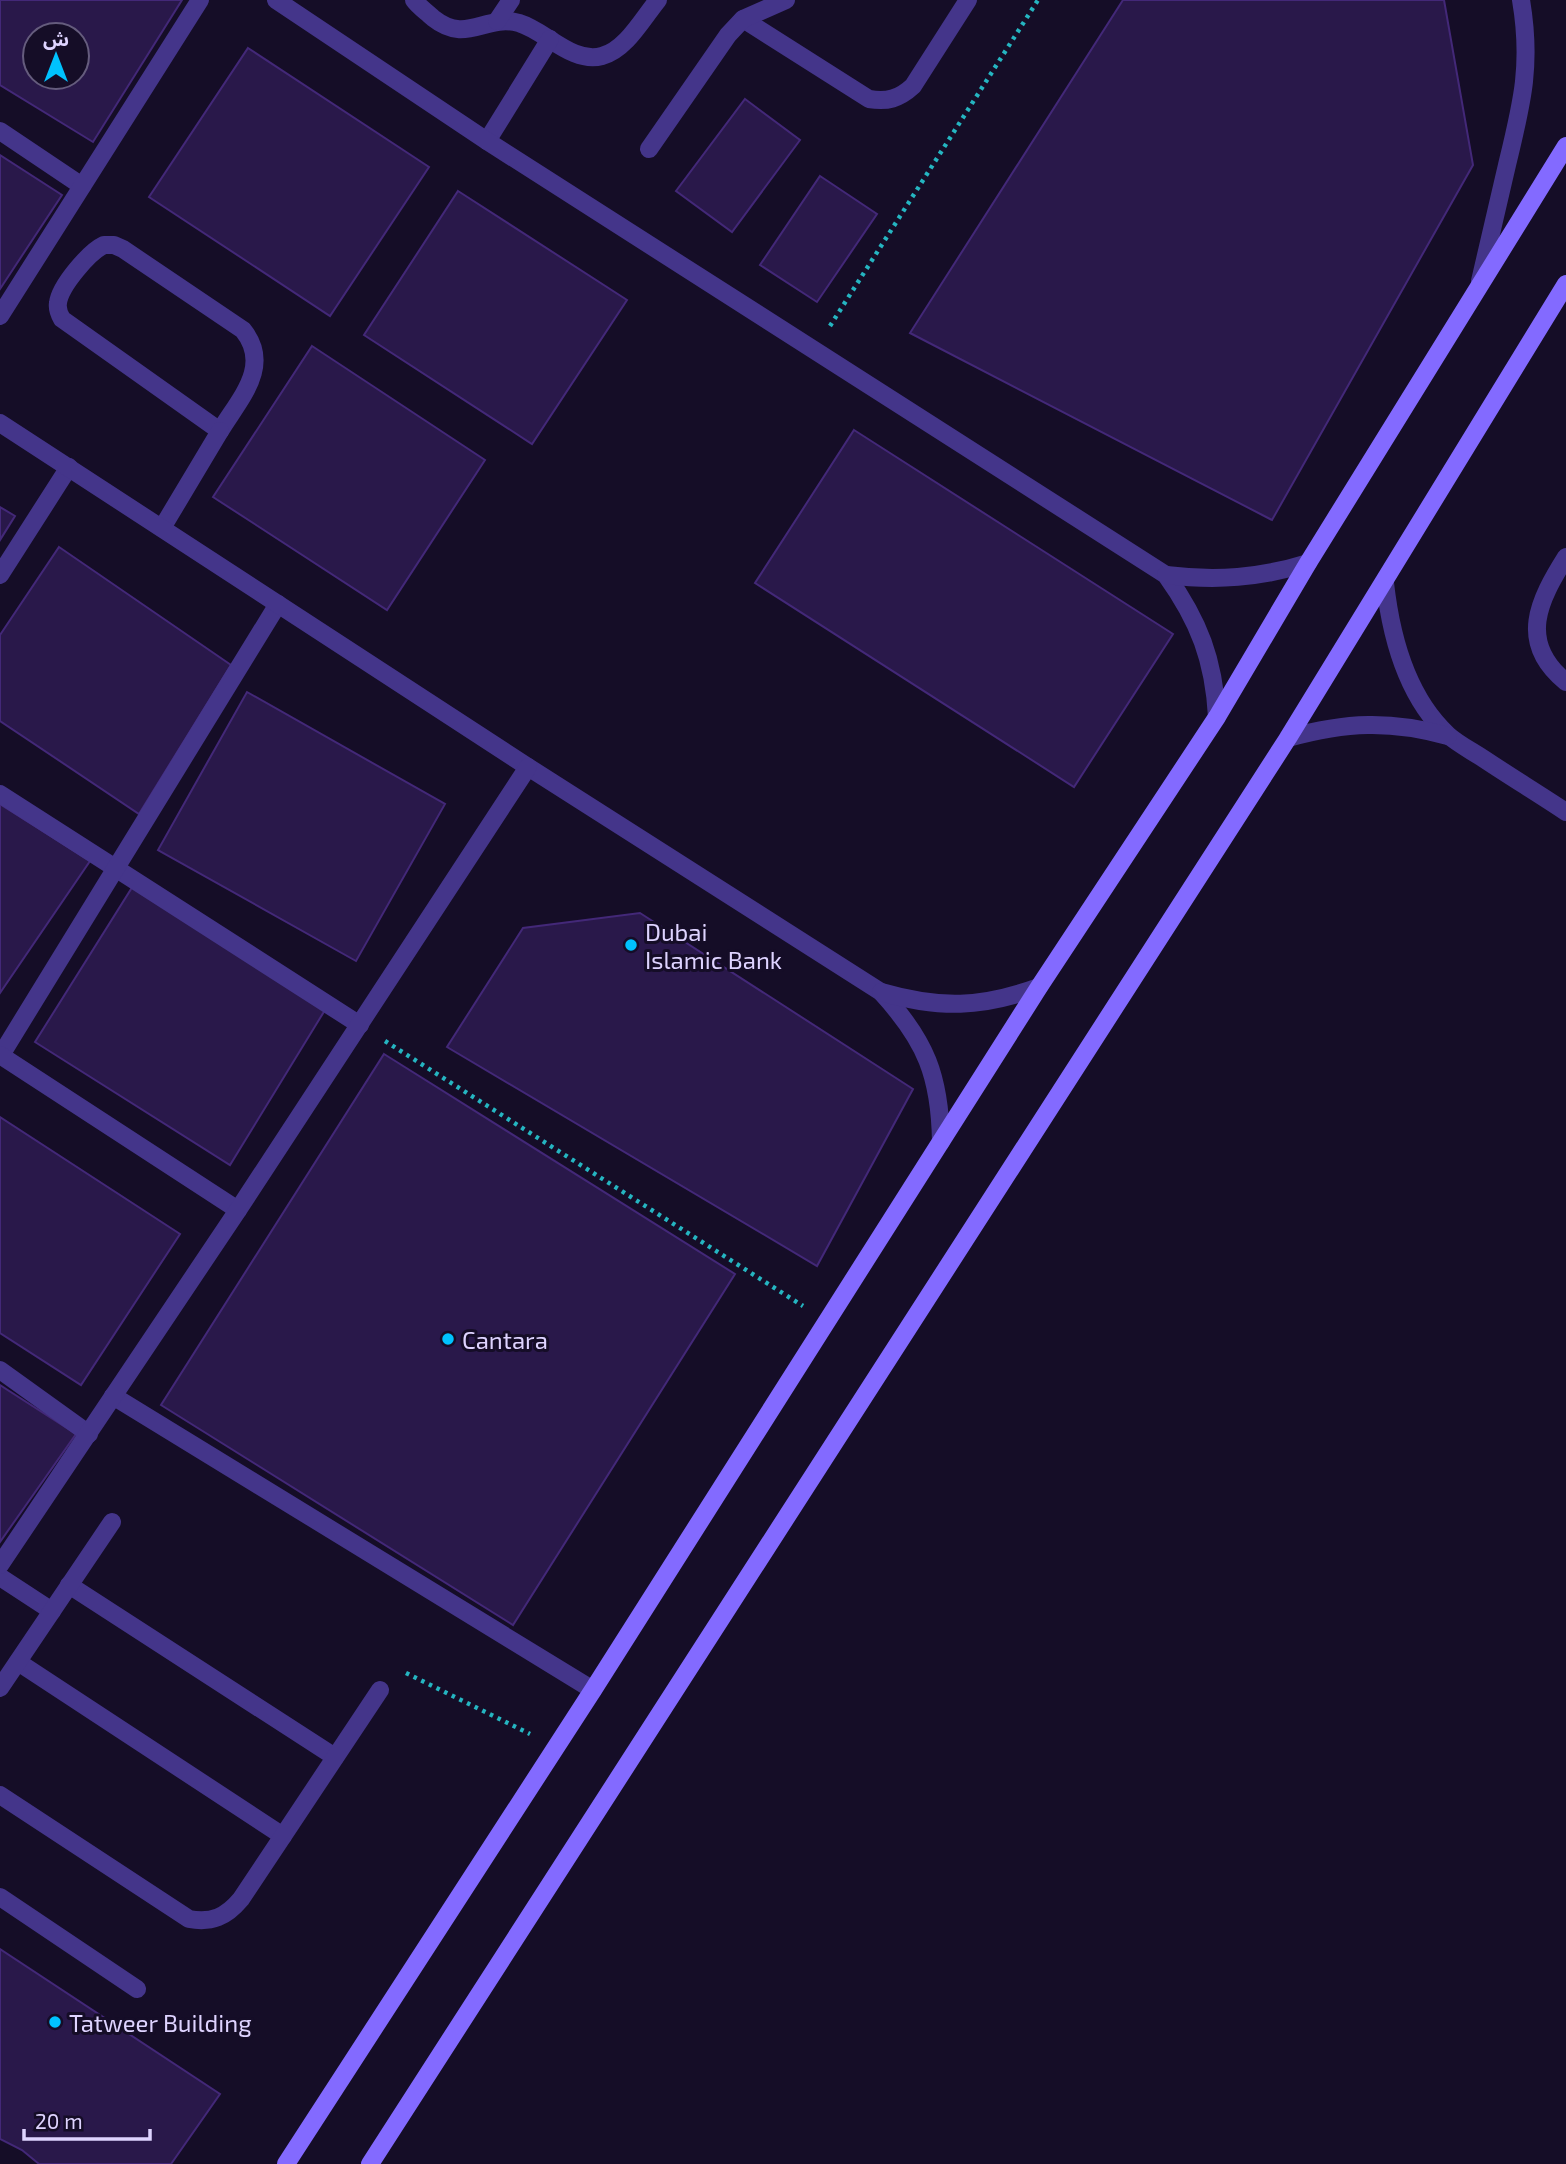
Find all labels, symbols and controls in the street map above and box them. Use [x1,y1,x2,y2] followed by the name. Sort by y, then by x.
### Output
[21,21,91,91] north arrow
[43,27,69,50] text: ش
[645,917,782,974] place label: Dubai Islamic Bank
[623,937,639,953] marker: Dubai Islamic Bank
[462,1325,548,1354] place label: Cantara
[440,1331,456,1347] marker: Cantara
[69,2008,252,2037] place label: Tatweer Building
[47,2014,63,2030] marker: Tatweer Building
[24,2098,150,2142] scale bar
[35,2108,83,2133] text: 20 m

